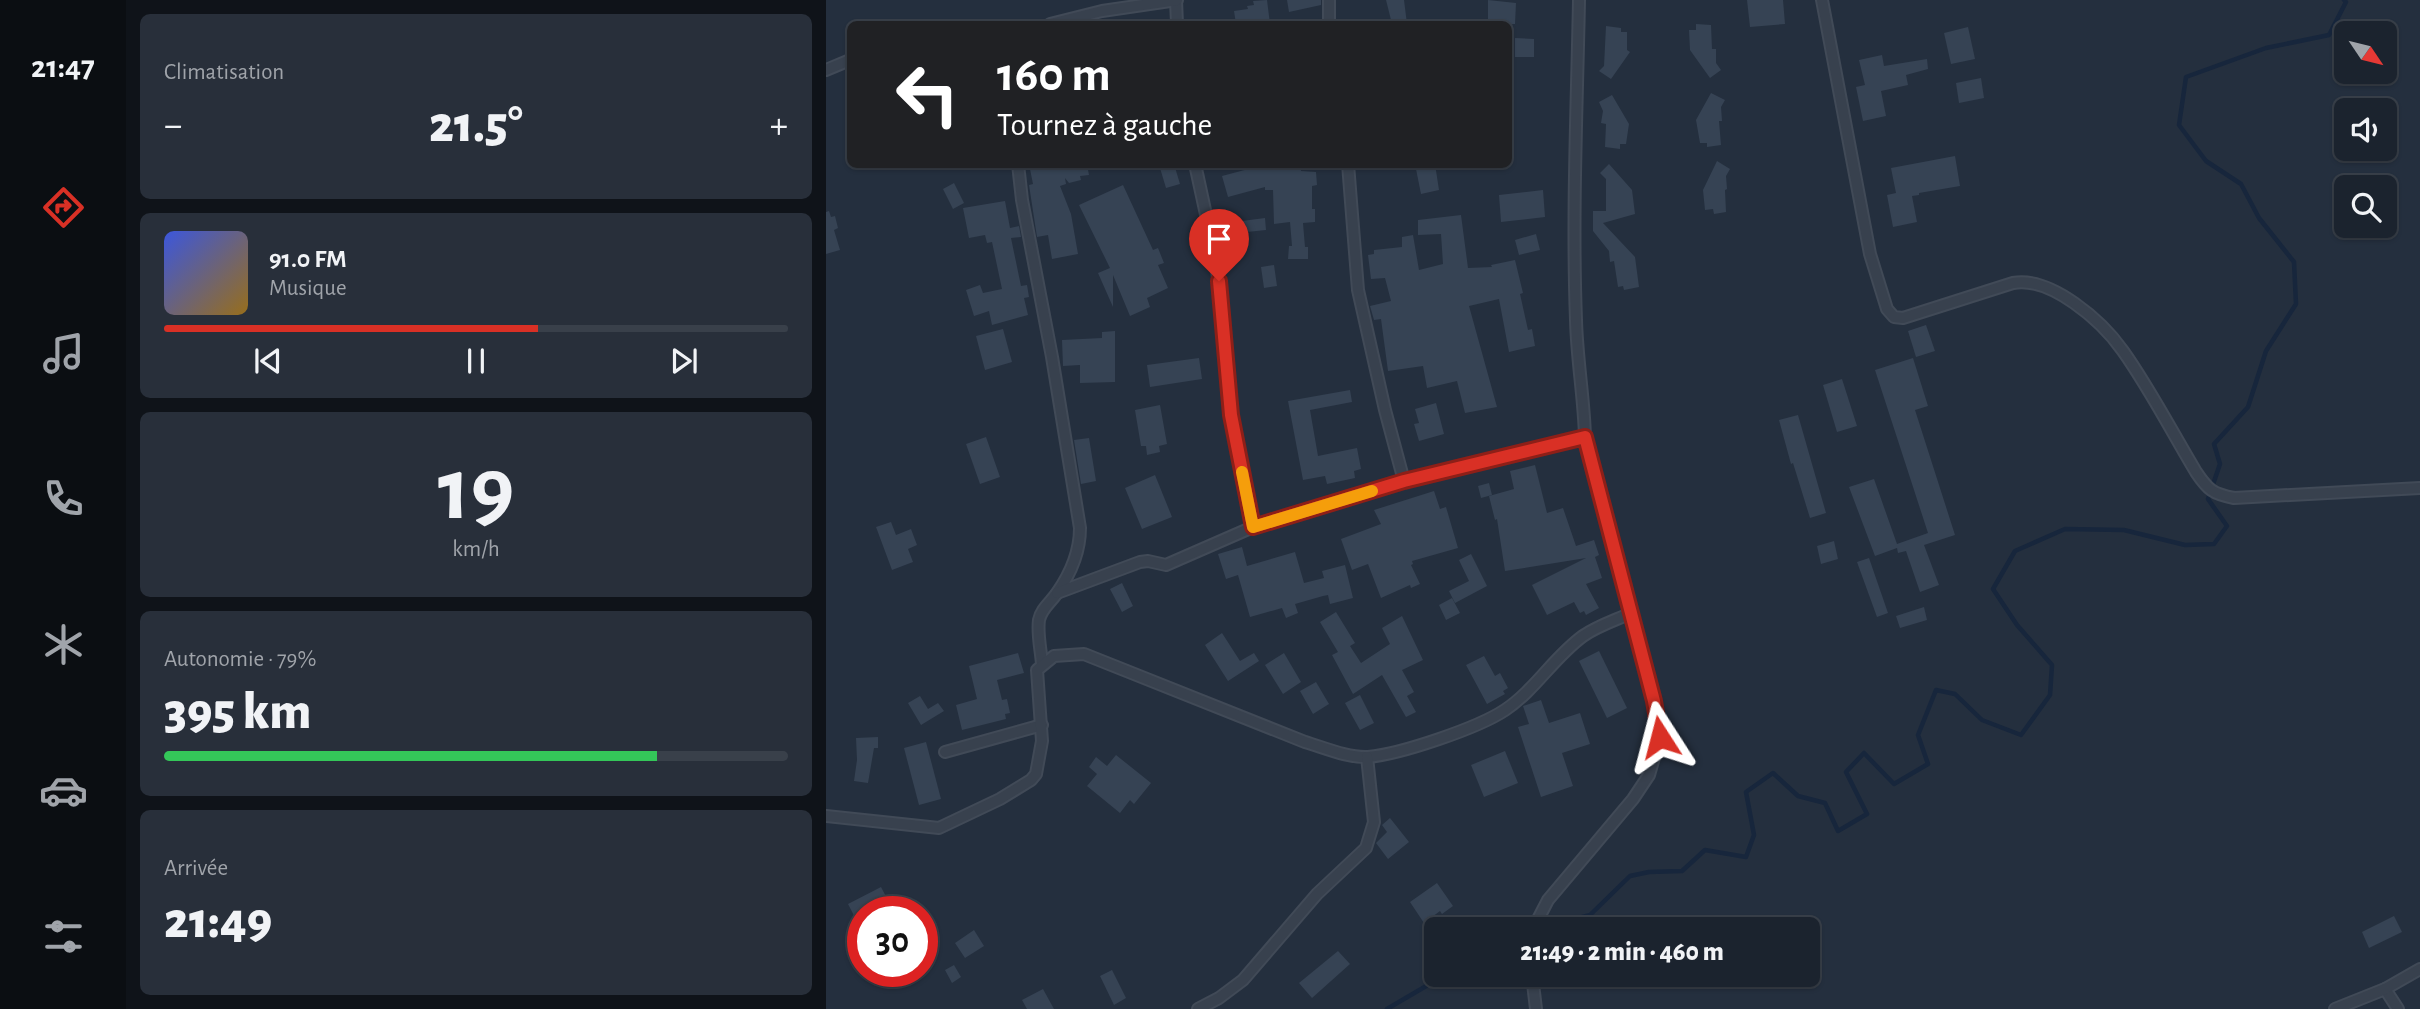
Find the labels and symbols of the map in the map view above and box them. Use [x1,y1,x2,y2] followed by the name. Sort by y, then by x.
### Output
[2334,21,2398,84] north arrow
[1189,209,1249,281] pin
[1623,700,1697,774] position arrow
[847,896,938,987] speed limit sign: 30

